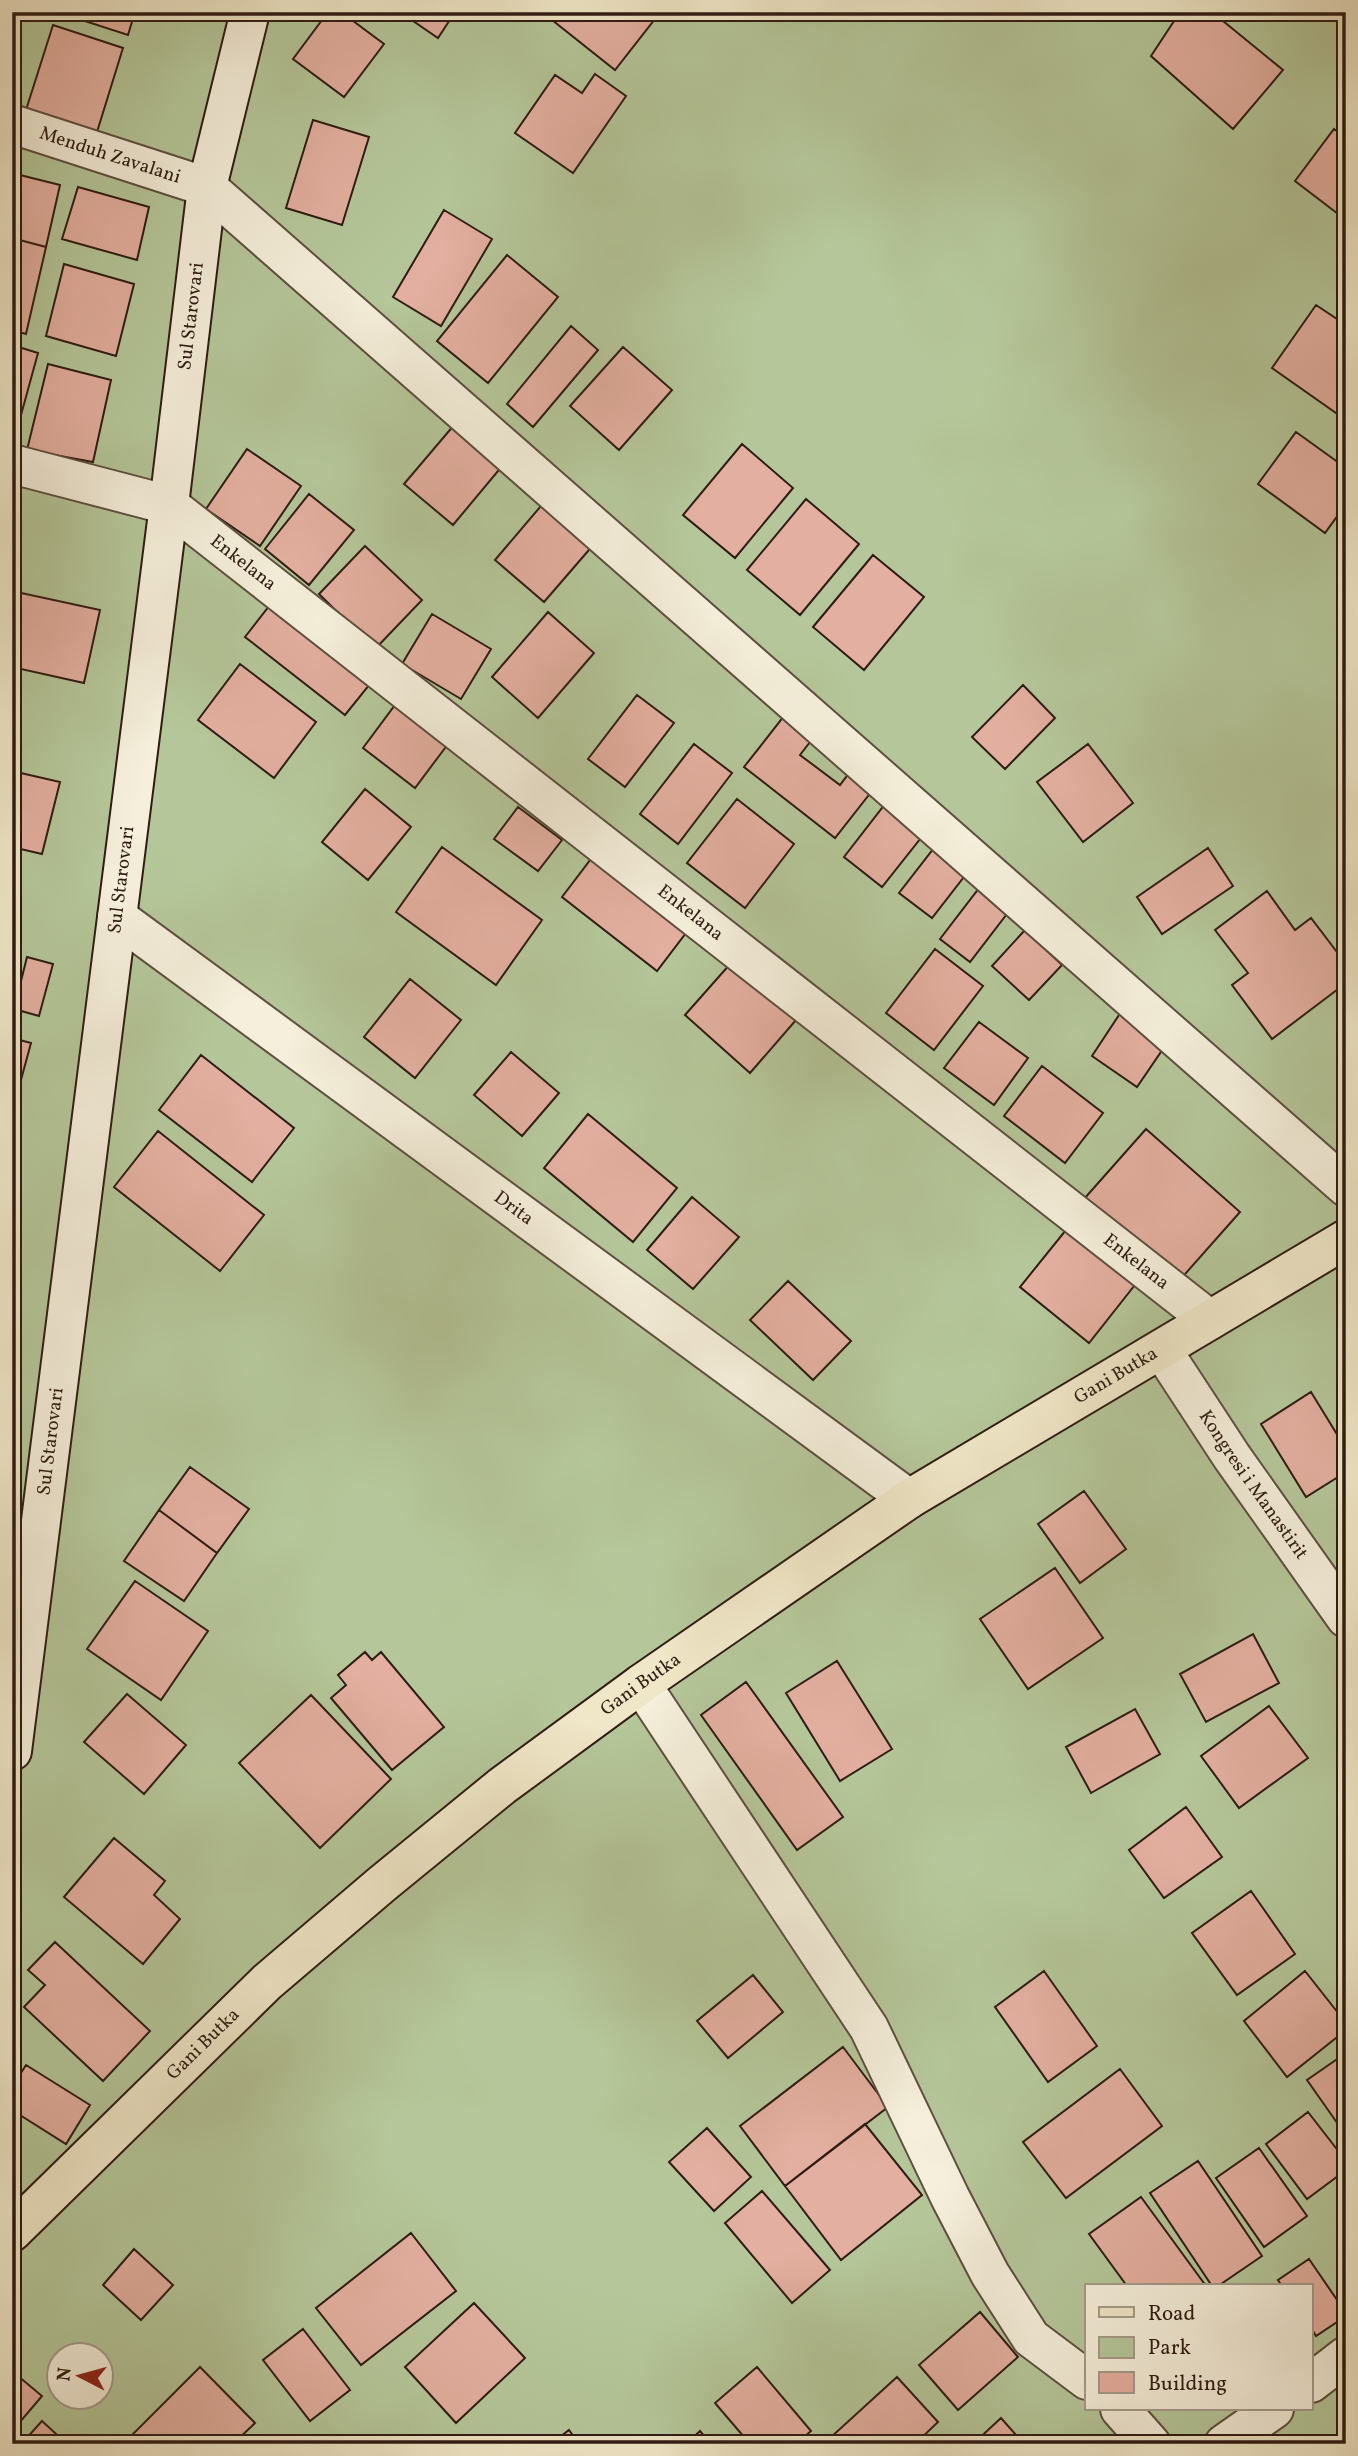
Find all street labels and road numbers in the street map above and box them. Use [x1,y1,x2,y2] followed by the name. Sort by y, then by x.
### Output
[36,121,184,191] street label: Menduh Zavalani
[172,261,211,372] street label: Sul Starovari
[204,529,282,597] street label: Enkelana
[102,824,141,935] street label: Sul Starovari
[652,879,729,947] street label: Enkelana
[488,1185,539,1232] street label: Drita
[1097,1228,1175,1296] street label: Enkelana
[1069,1341,1163,1411] street label: Gani Butka
[31,1386,71,1497] street label: Sul Starovari
[1192,1405,1314,1565] street label: Kongresi i Manastirit
[595,1647,686,1722] street label: Gani Butka
[161,2002,246,2086] street label: Gani Butka

